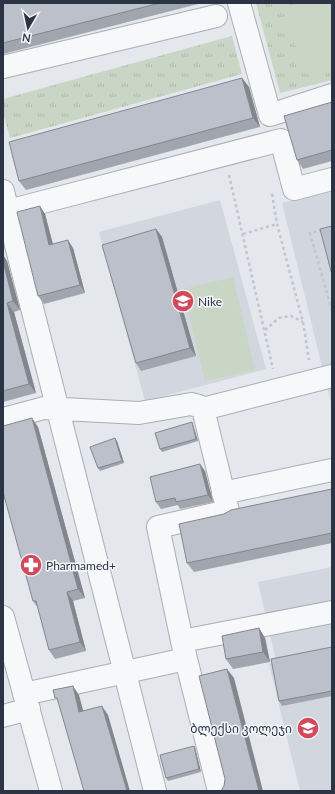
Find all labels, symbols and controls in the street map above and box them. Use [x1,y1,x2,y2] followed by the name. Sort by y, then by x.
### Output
[8,8,48,48] north arrow
[21,31,32,45] text: N
[170,288,196,314] school or university icon: Nike
[198,294,222,309] place label: Nike
[18,552,44,578] pharmacy icon: Pharmamed+
[46,558,116,573] place label: Pharmamed+
[295,715,321,741] school or university icon: ბლექსი კოლეჯი
[190,721,292,737] place label: ბლექსი კოლეჯი

